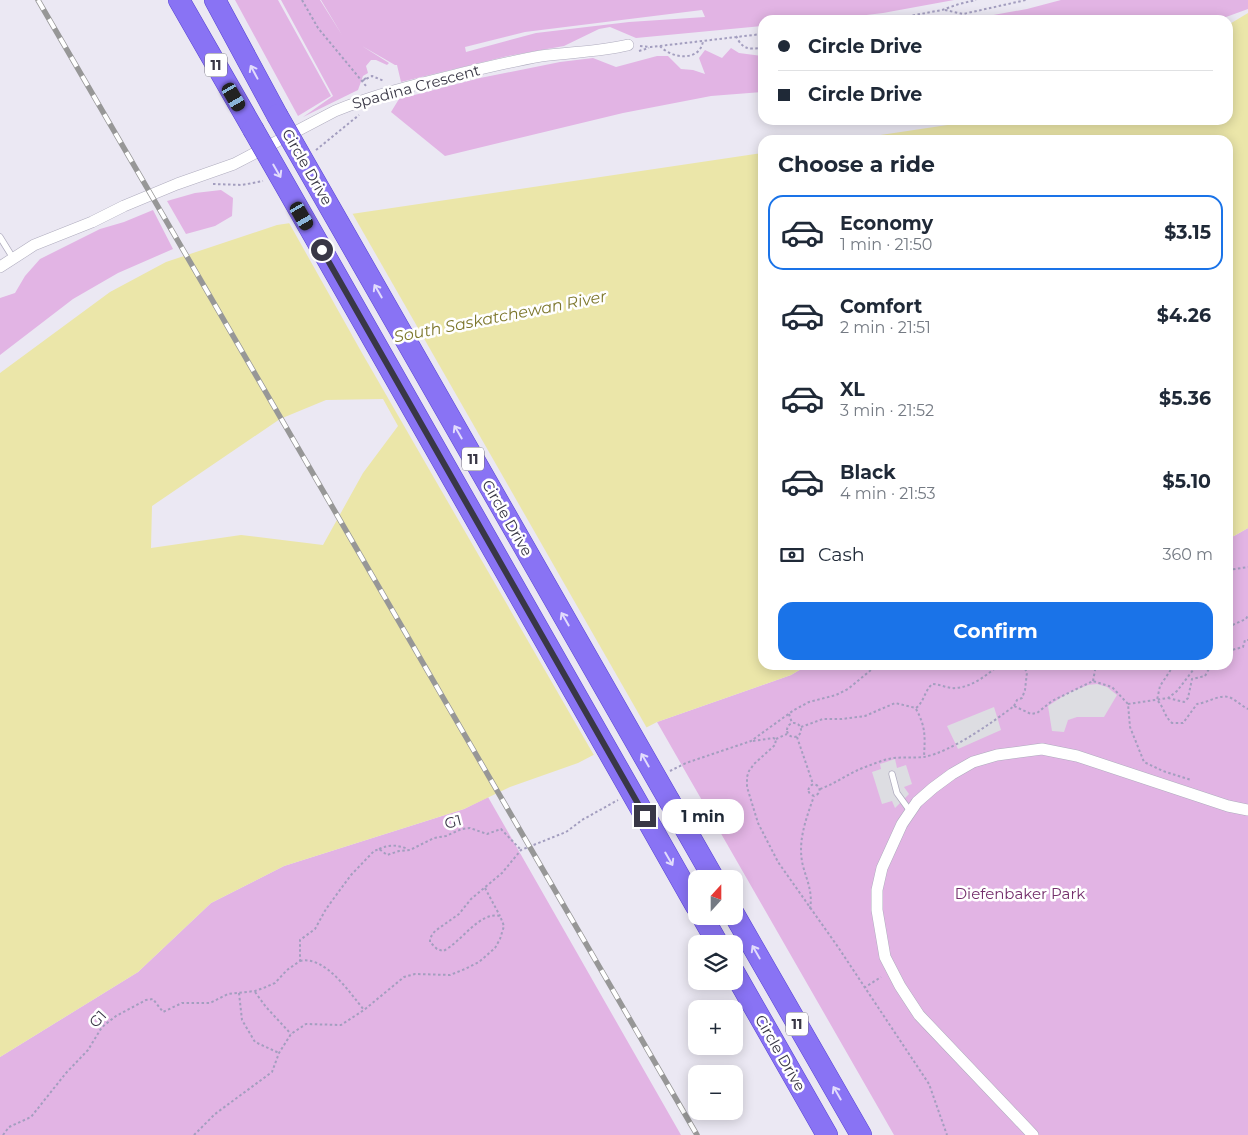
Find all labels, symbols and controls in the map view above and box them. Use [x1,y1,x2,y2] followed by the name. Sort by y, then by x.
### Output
[808,35,922,58] text: Circle Drive
[205,54,227,76] road number: 11
[350,60,482,113] street label: Spadina Crescent
[249,65,259,80] one-way arrow
[220,80,247,114] car
[808,83,922,106] text: Circle Drive
[278,125,337,208] street label: Circle Drive
[778,151,935,178] text: Choose a ride
[272,164,282,178] one-way arrow
[288,199,315,233] car
[780,210,825,255] icon: car
[840,212,933,235] text: Economy
[1164,221,1211,244] text: $3.15
[840,235,932,254] text: 1 min · 21:50
[311,239,333,261] route start
[372,284,382,299] one-way arrow
[392,286,609,346] water label: South Saskatchewan River
[780,293,825,338] icon: car
[840,295,922,318] text: Comfort
[1157,304,1211,327] text: $4.26
[840,318,931,337] text: 2 min · 21:51
[780,376,825,421] icon: car
[840,378,865,401] text: XL
[1159,387,1211,410] text: $5.36
[840,401,934,420] text: 3 min · 21:52
[453,425,463,440] one-way arrow
[462,448,484,470] road number: 11
[780,459,825,504] icon: car
[840,461,896,484] text: Black
[1163,470,1211,493] text: $5.10
[478,476,537,559] street label: Circle Drive
[840,484,936,503] text: 4 min · 21:53
[778,541,806,569] icon: cash
[818,543,865,566] text: Cash
[1162,545,1213,564] text: 360 m
[778,602,1213,660] button: Confirm
[559,612,569,627] one-way arrow
[640,753,649,768] one-way arrow
[662,798,745,834] callout: 1 min
[634,805,656,827] route end
[681,807,725,826] text: 1 min
[442,810,463,833] street label: G1
[665,851,675,865] one-way arrow
[688,870,742,925] north arrow
[688,870,743,1120] map controls
[955,884,1085,903] park label: Diefenbaker Park
[688,935,743,990] button: layers
[750,945,760,959] one-way arrow
[688,1000,743,1055] button: +
[85,1006,110,1031] street label: G1
[751,1011,810,1094] street label: Circle Drive
[786,1012,808,1036] road number: 11
[688,1065,743,1120] button: −
[831,1086,841,1100] one-way arrow

